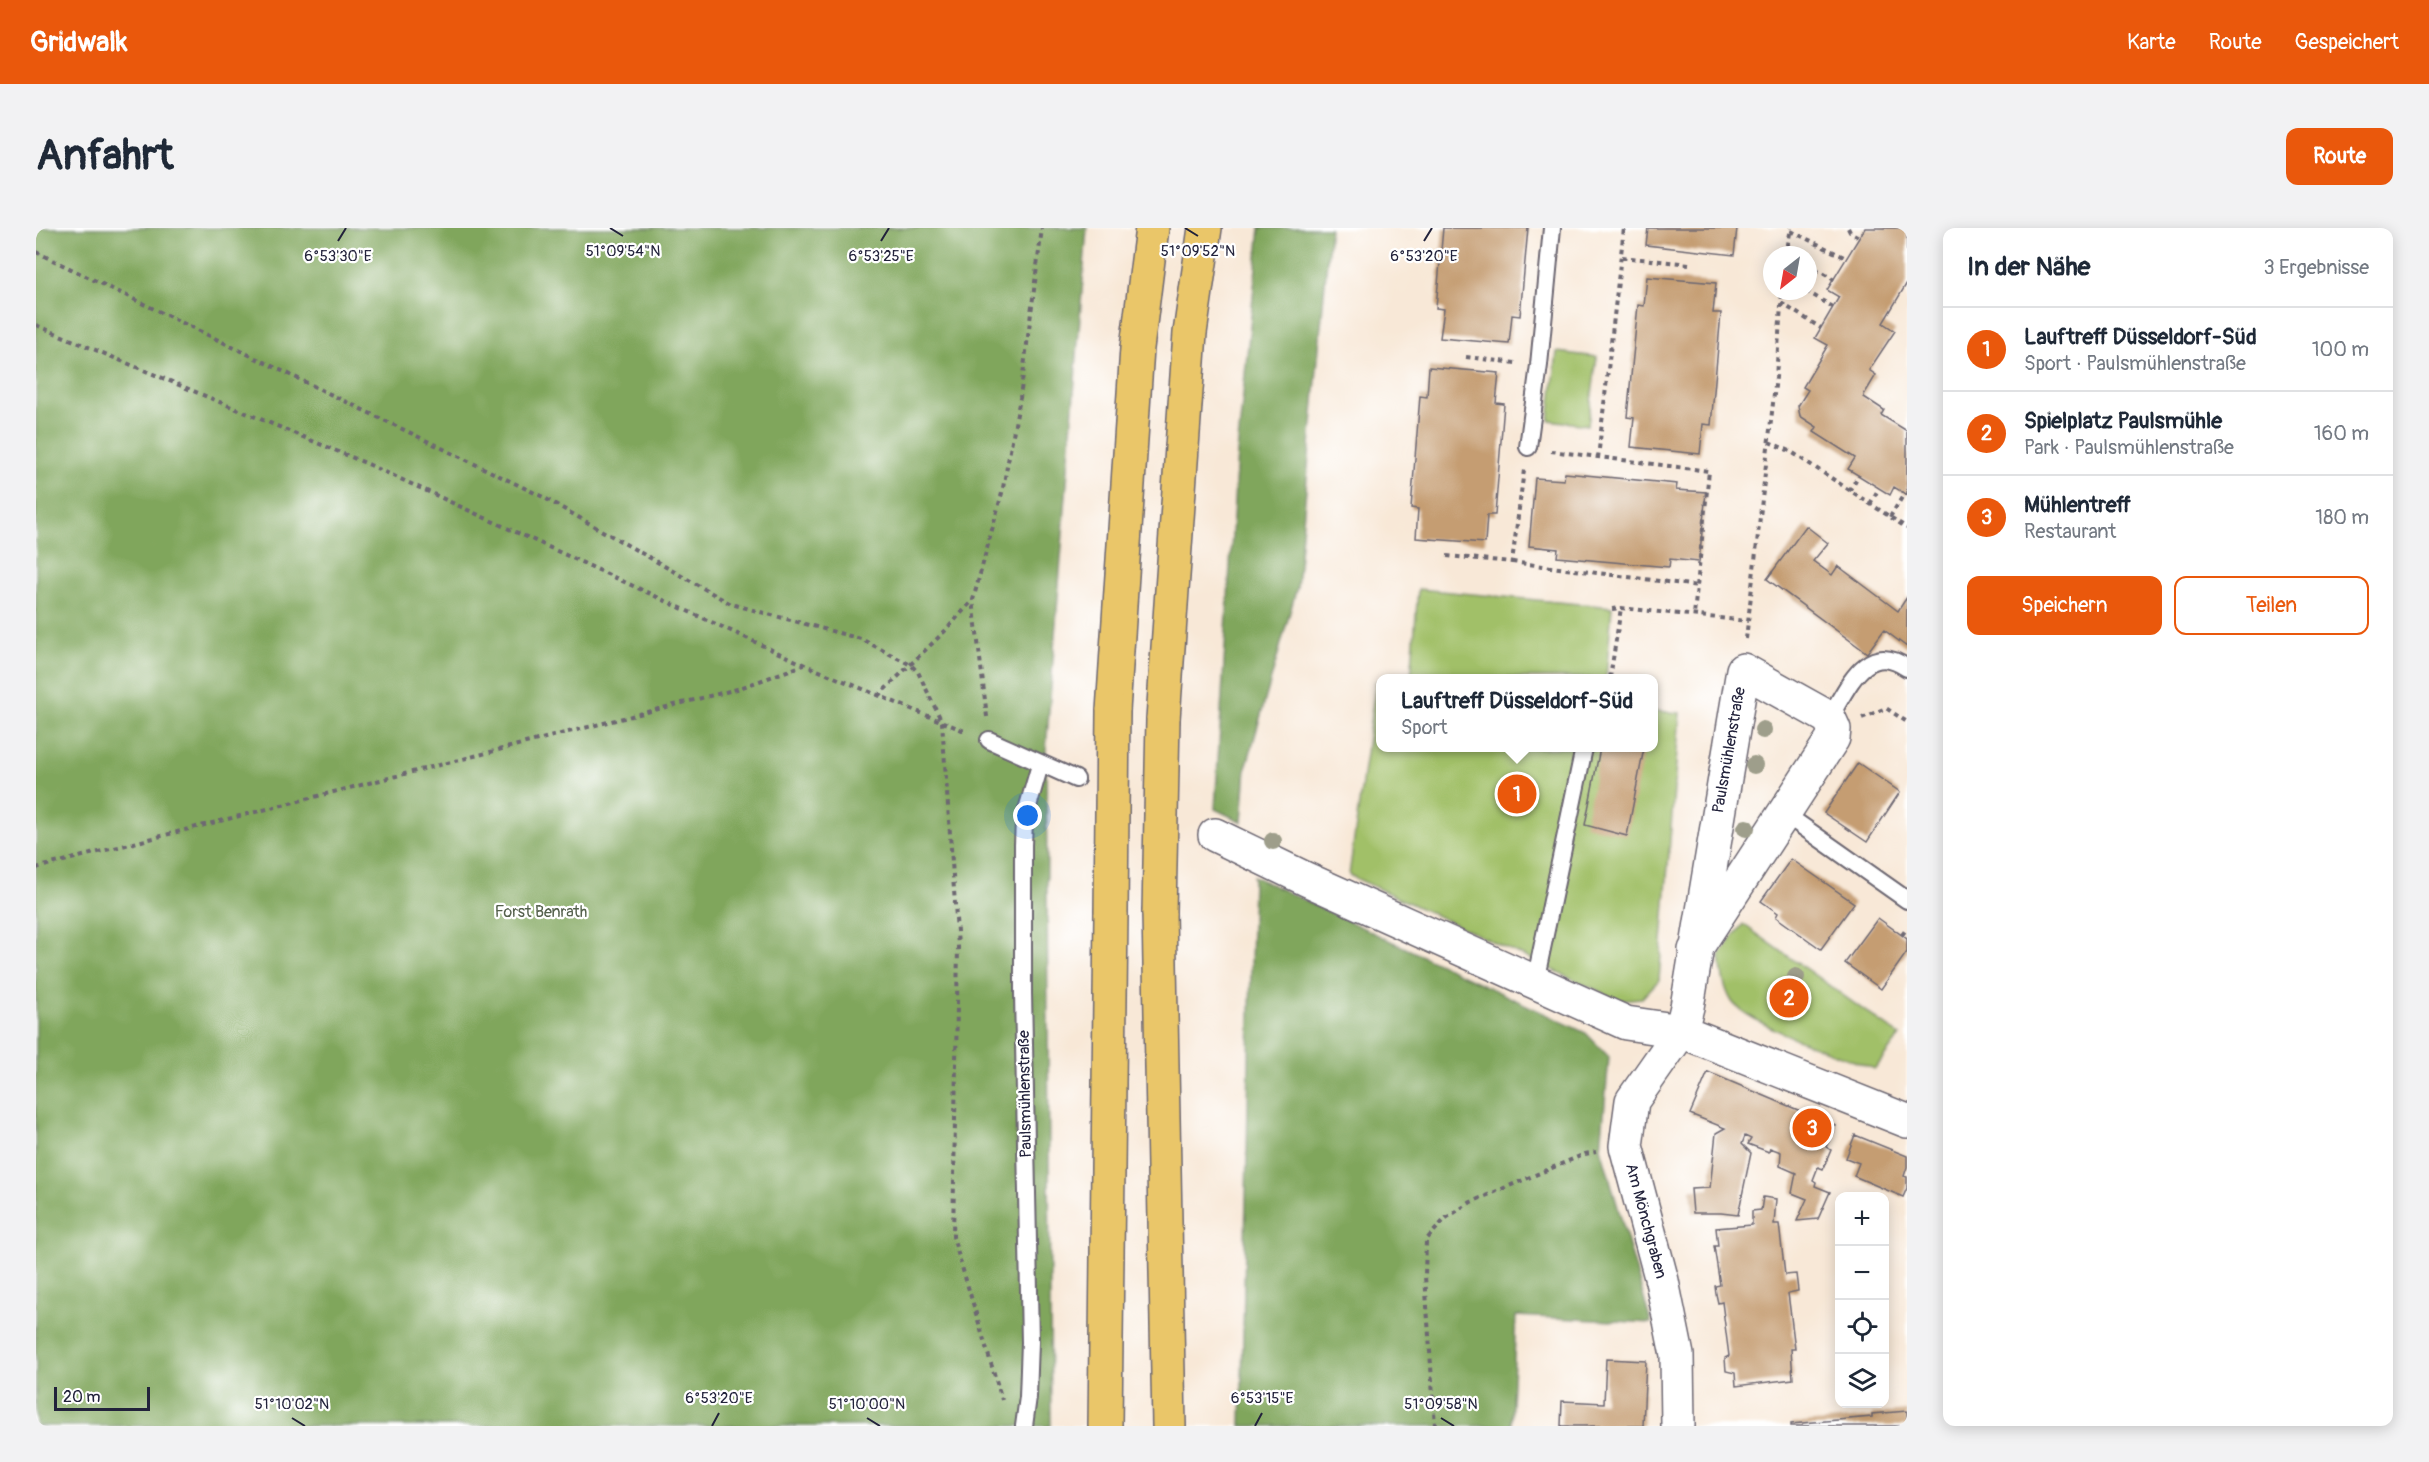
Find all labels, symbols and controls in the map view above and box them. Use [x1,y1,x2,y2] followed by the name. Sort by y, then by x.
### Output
[30,25,128,60] text: Gridwalk
[2127,29,2176,56] text: Karte
[2209,29,2262,56] text: Route
[2295,29,2399,56] text: Gespeichert
[2286,128,2393,185] button: Route
[36,130,174,182] text: Anfahrt
[586,242,660,261] text: 51°09'54"N
[1161,242,1235,261] text: 51°09'52"N
[1763,246,1817,300] north arrow
[304,247,372,266] text: 6°53'30"E
[848,247,914,266] text: 6°53'25"E
[1390,247,1458,266] text: 6°53'20"E
[1967,251,2090,283] text: In der Nähe
[2264,255,2369,280] text: 3 Ergebnisse
[2024,323,2257,351] text: Lauftreff Düsseldorf-Süd
[1983,337,1990,362] text: 1
[2312,337,2369,362] text: 100 m
[2024,351,2246,376] text: Sport · Paulsmühlenstraße
[2024,407,2222,435] text: Spielplatz Paulsmühle
[1981,421,1992,446] text: 2
[2314,421,2369,446] text: 160 m
[2024,435,2234,460] text: Park · Paulsmühlenstraße
[2024,491,2131,519] text: Mühlentreff
[1981,505,1992,530] text: 3
[2315,505,2369,530] text: 180 m
[2024,519,2116,544] text: Restaurant
[1967,576,2162,635] button: Speichern
[2174,576,2369,635] button: Teilen
[1376,674,1658,752] popup
[1708,685,1750,815] street label: Paulsmühlenstraße
[1401,687,1633,715] text: Lauftreff Düsseldorf-Süd
[1401,715,1448,740] text: Sport
[1498,772,1536,816] pin: 1
[1013,801,1042,830] your location
[495,902,587,922] park label: Forst Benrath
[1770,976,1808,1020] pin: 2
[1014,1030,1036,1158] street label: Paulsmühlenstraße
[1792,1106,1832,1150] pin: 3
[1621,1161,1671,1281] street label: Am Mönchgraben
[1835,1192,1889,1408] map controls
[1835,1192,1889,1246] button: +
[1835,1246,1889,1300] button: −
[1835,1300,1889,1354] button: locate
[1835,1354,1889,1408] button: layers
[54,1384,150,1412] scale bar
[63,1387,101,1407] text: 20 m
[685,1389,753,1408] text: 6°53'20"E
[1231,1389,1294,1408] text: 6°53'15"E
[255,1395,329,1414] text: 51°10'02"N
[829,1395,905,1414] text: 51°10'00"N
[1404,1395,1478,1414] text: 51°09'58"N

